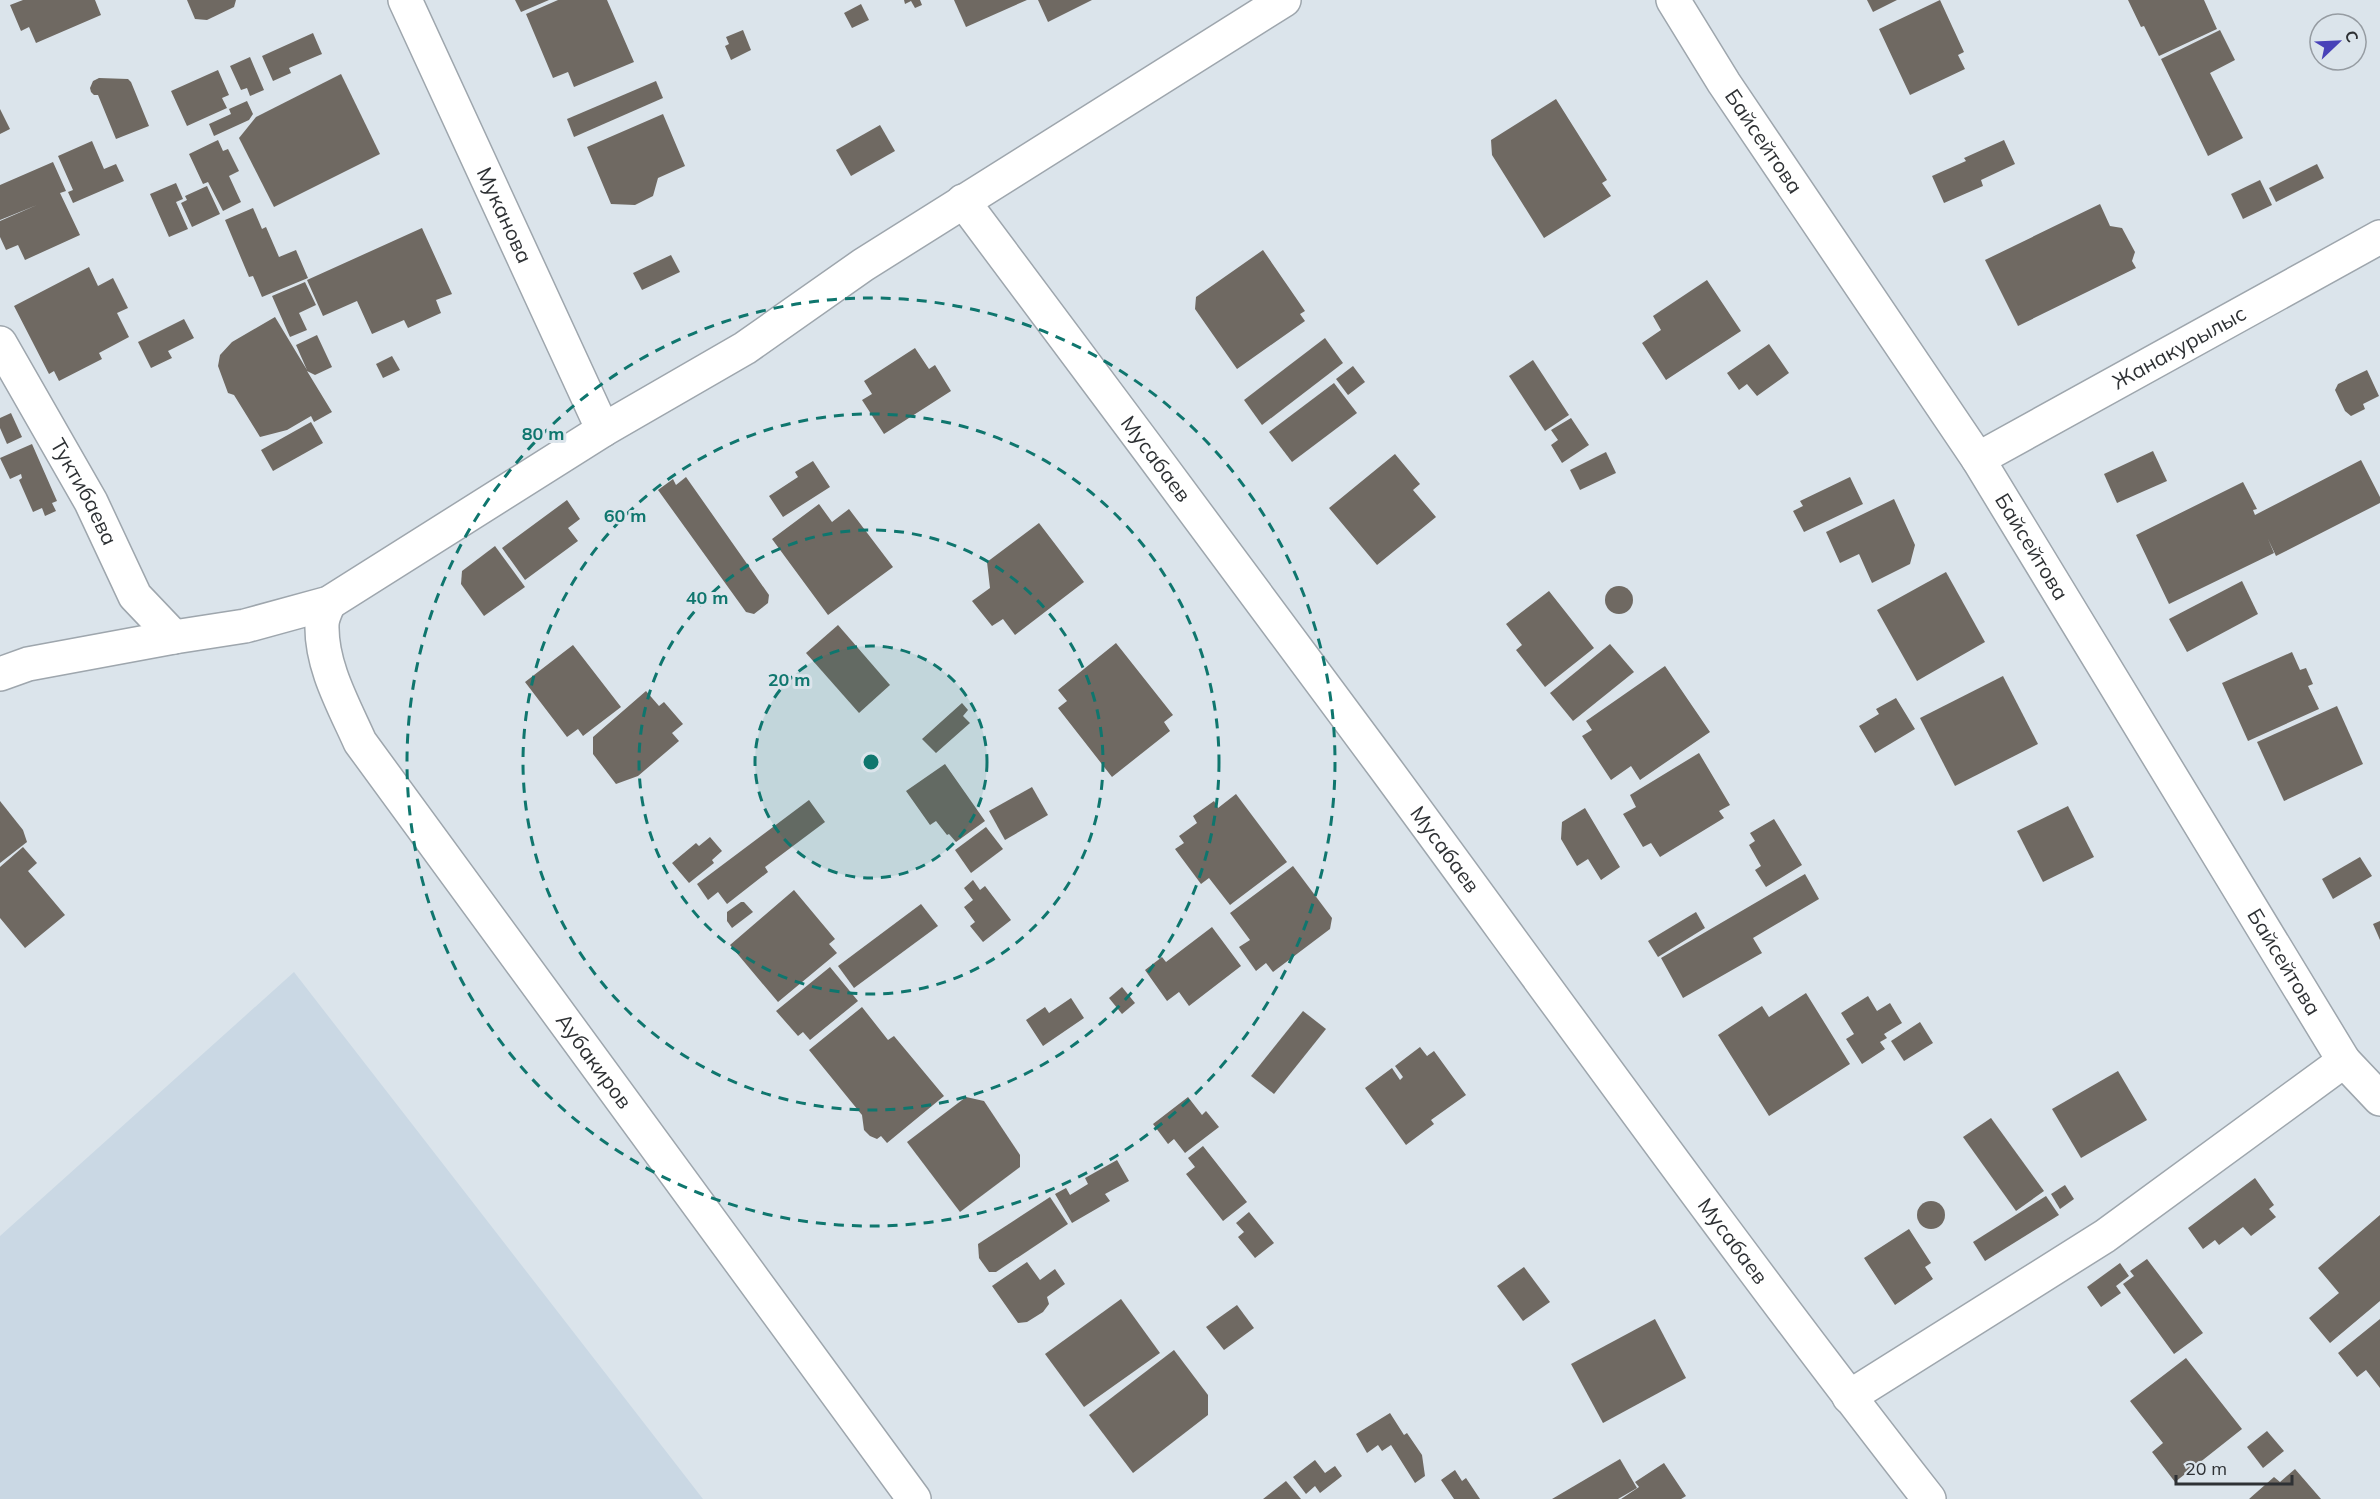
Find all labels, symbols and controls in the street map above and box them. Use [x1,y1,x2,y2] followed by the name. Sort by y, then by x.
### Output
[2308,12,2368,72] north arrow
[2340,27,2363,45] text: С
[1720,84,1809,198] street label: Байсейтова
[472,163,538,267] street label: Муканова
[2107,300,2250,394] street label: Жанакурылыс
[1116,410,1197,507] street label: Мусабаев
[522,422,564,445] text: 80 m
[45,434,123,549] street label: Туктибаева
[1990,488,2075,605] street label: Байсейтова
[604,504,646,527] text: 60 m
[686,586,728,609] text: 40 m
[768,668,810,691] text: 20 m
[861,752,881,772] centre of rings
[1405,801,1486,898] street label: Мусабаев
[2242,903,2327,1020] street label: Байсейтова
[551,1008,638,1114] street label: Аубакиров
[1693,1192,1774,1289] street label: Мусабаев
[2176,1448,2292,1486] scale bar
[2185,1457,2227,1480] text: 20 m

